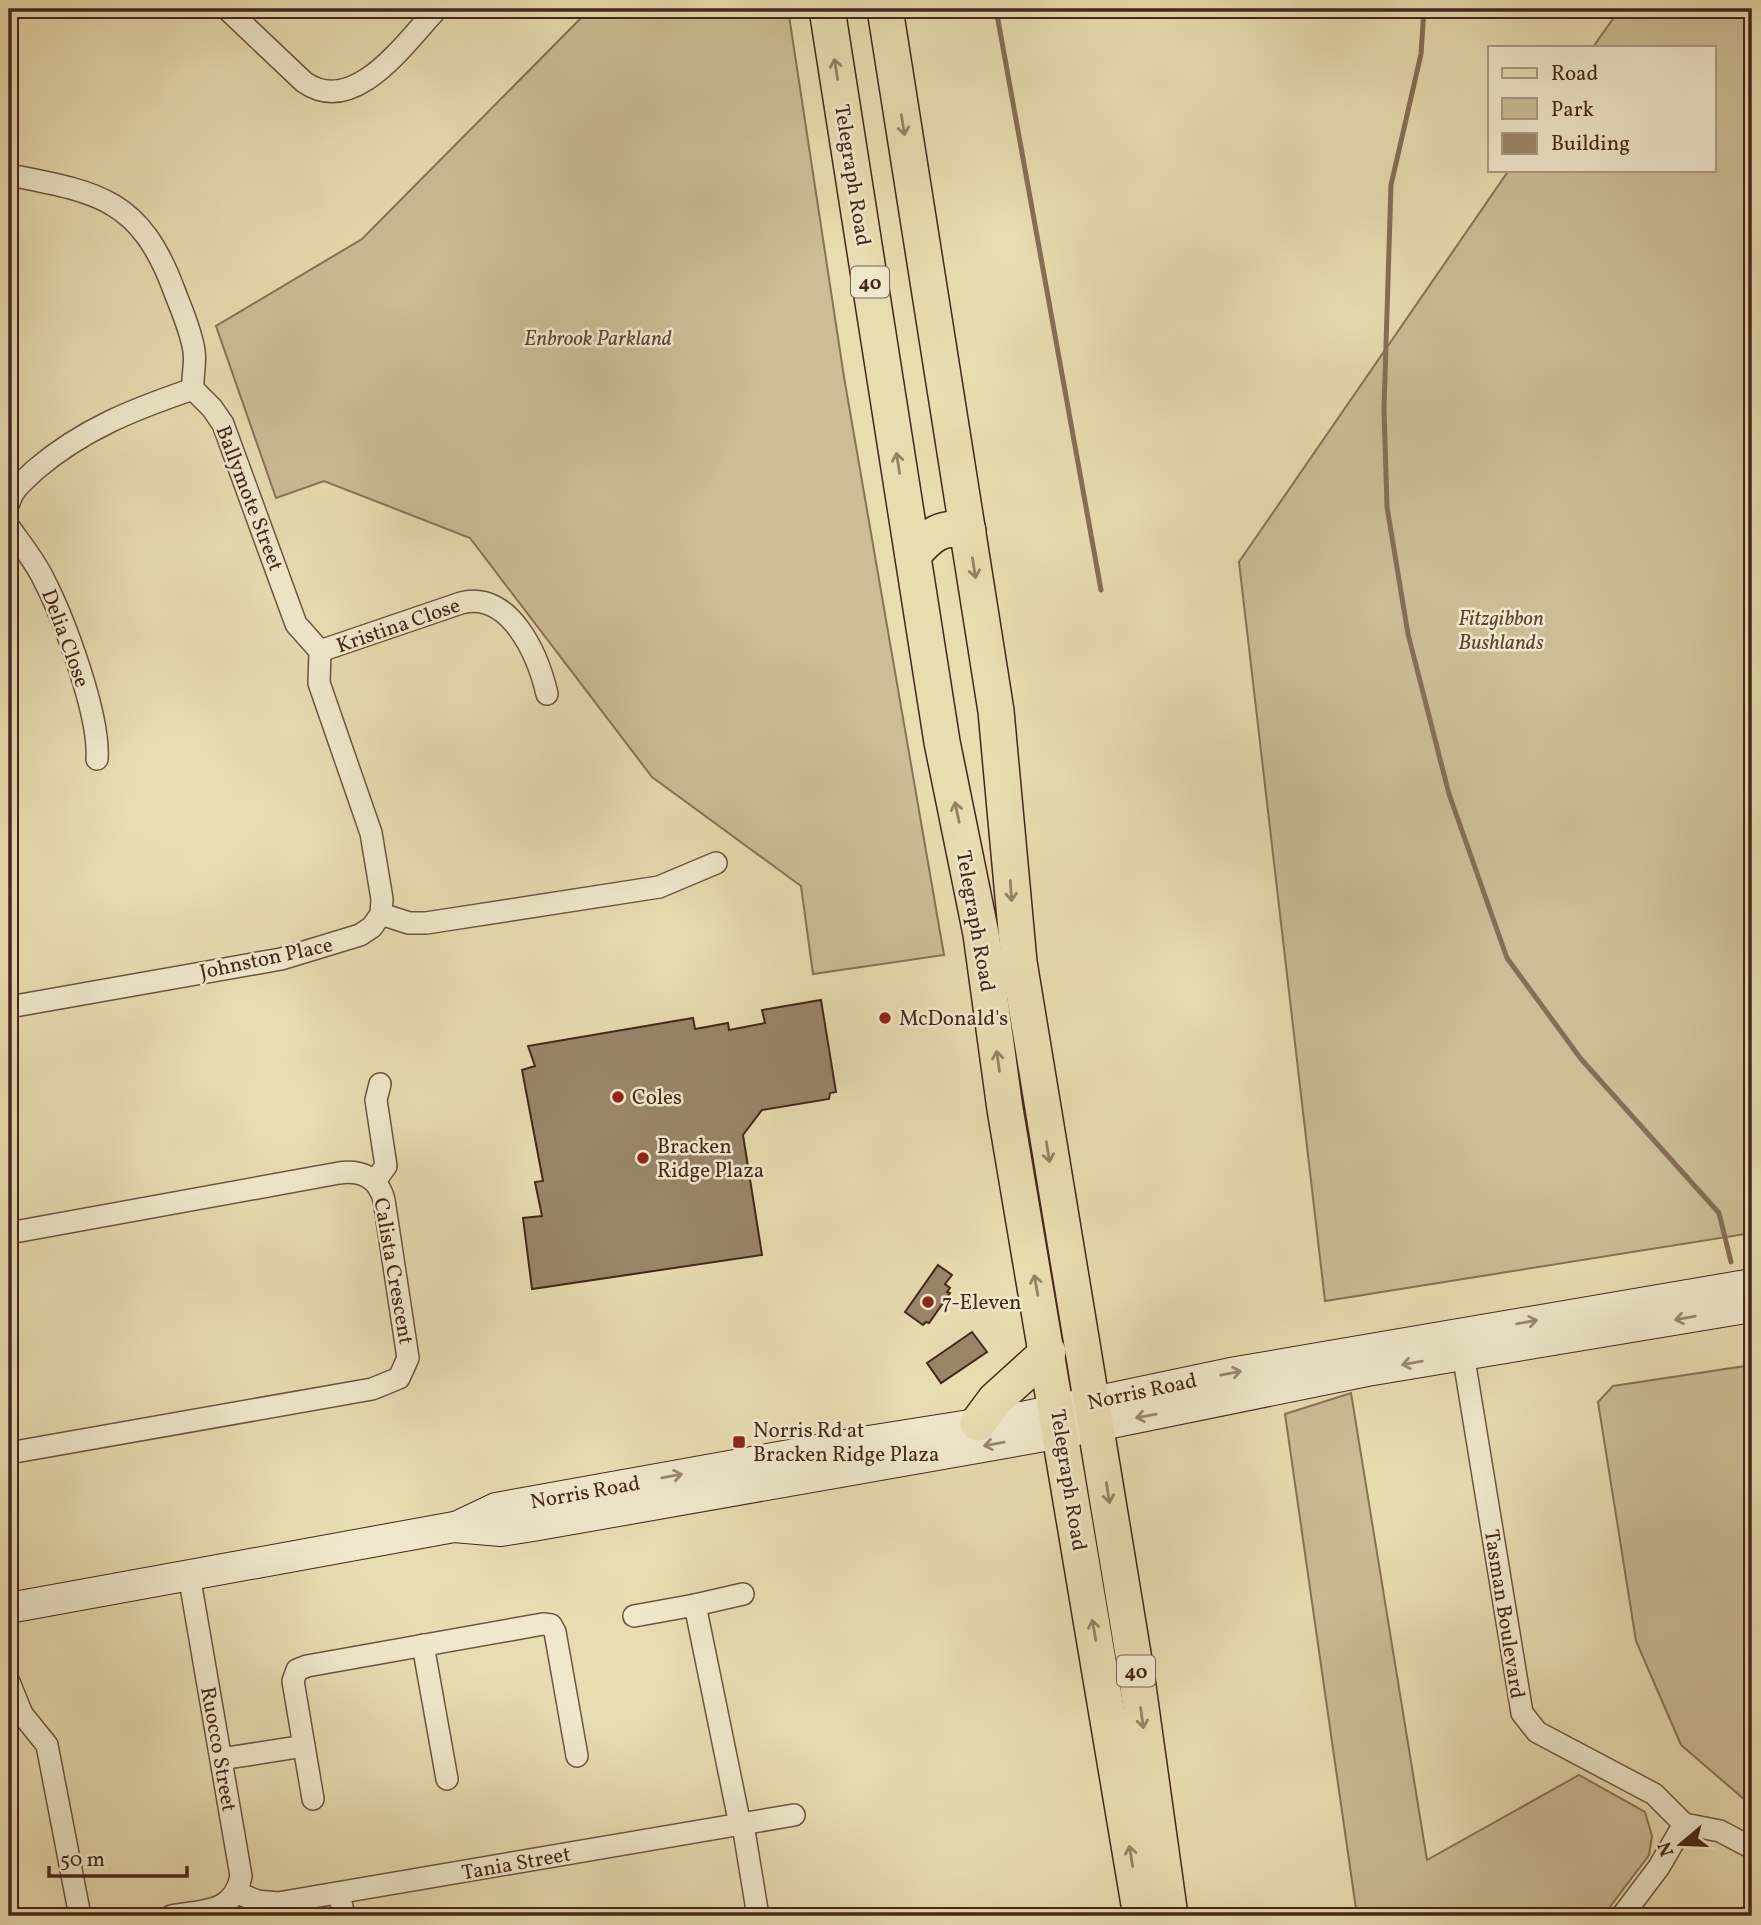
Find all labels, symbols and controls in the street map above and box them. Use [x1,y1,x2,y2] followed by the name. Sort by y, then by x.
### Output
[1488,46,1716,172] legend
[829,58,842,81] one-way arrow
[1551,60,1598,89] text: Road
[1551,96,1594,125] text: Park
[826,102,877,248] street label: Telegraph Road
[897,113,910,135] one-way arrow
[1551,130,1630,159] text: Building
[851,266,889,298] road number: 40
[524,325,672,354] park label: Enbrook Parkland
[208,422,290,575] street label: Ballymote Street
[891,452,904,475] one-way arrow
[967,556,980,579] one-way arrow
[33,585,96,692] street label: Delia Close
[333,592,464,661] street label: Kristina Close
[1458,605,1544,658] park label: Fitzgibbon Bushlands
[949,801,963,824] one-way arrow
[948,848,1001,994] street label: Telegraph Road
[1005,880,1018,902] one-way arrow
[197,931,336,988] street label: Johnston Place
[899,1005,1008,1034] place label: McDonald's
[877,1010,893,1026] marker: McDonald's
[991,1050,1004,1072] one-way arrow
[632,1084,682,1113] place label: Coles
[610,1089,626,1105] marker: Coles
[657,1133,764,1186] place label: Bracken Ridge Plaza
[1042,1140,1055,1163] one-way arrow
[635,1150,651,1166] marker: Bracken Ridge Plaza
[365,1196,420,1347] street label: Calista Crescent
[1029,1274,1042,1297] one-way arrow
[942,1289,1022,1318] place label: 7-Eleven
[920,1294,936,1310] marker: 7-Eleven
[1674,1312,1697,1325] one-way arrow
[1515,1315,1538,1328] one-way arrow
[1401,1357,1424,1370] one-way arrow
[1219,1366,1242,1379] one-way arrow
[1085,1367,1200,1418] street label: Norris Road
[1042,1407,1093,1553] street label: Telegraph Road
[1135,1410,1158,1423] one-way arrow
[753,1417,939,1470] place label: Norris Rd at Bracken Ridge Plaza
[731,1434,747,1450] marker: Norris Rd at Bracken Ridge Plaza
[983,1438,1006,1451] one-way arrow
[660,1469,683,1482] one-way arrow
[528,1470,643,1517] street label: Norris Road
[1101,1482,1114,1504] one-way arrow
[1476,1528,1531,1701] street label: Tasman Boulevard
[1087,1619,1100,1642] one-way arrow
[1117,1656,1155,1686] road number: 40
[192,1684,243,1814] street label: Ruocco Street
[1136,1706,1149,1729] one-way arrow
[1646,1810,1716,1880] north arrow
[49,1834,187,1878] scale bar
[1652,1838,1681,1860] text: N
[460,1841,573,1888] street label: Tania Street
[1125,1845,1138,1867] one-way arrow
[60,1846,105,1875] text: 50 m

